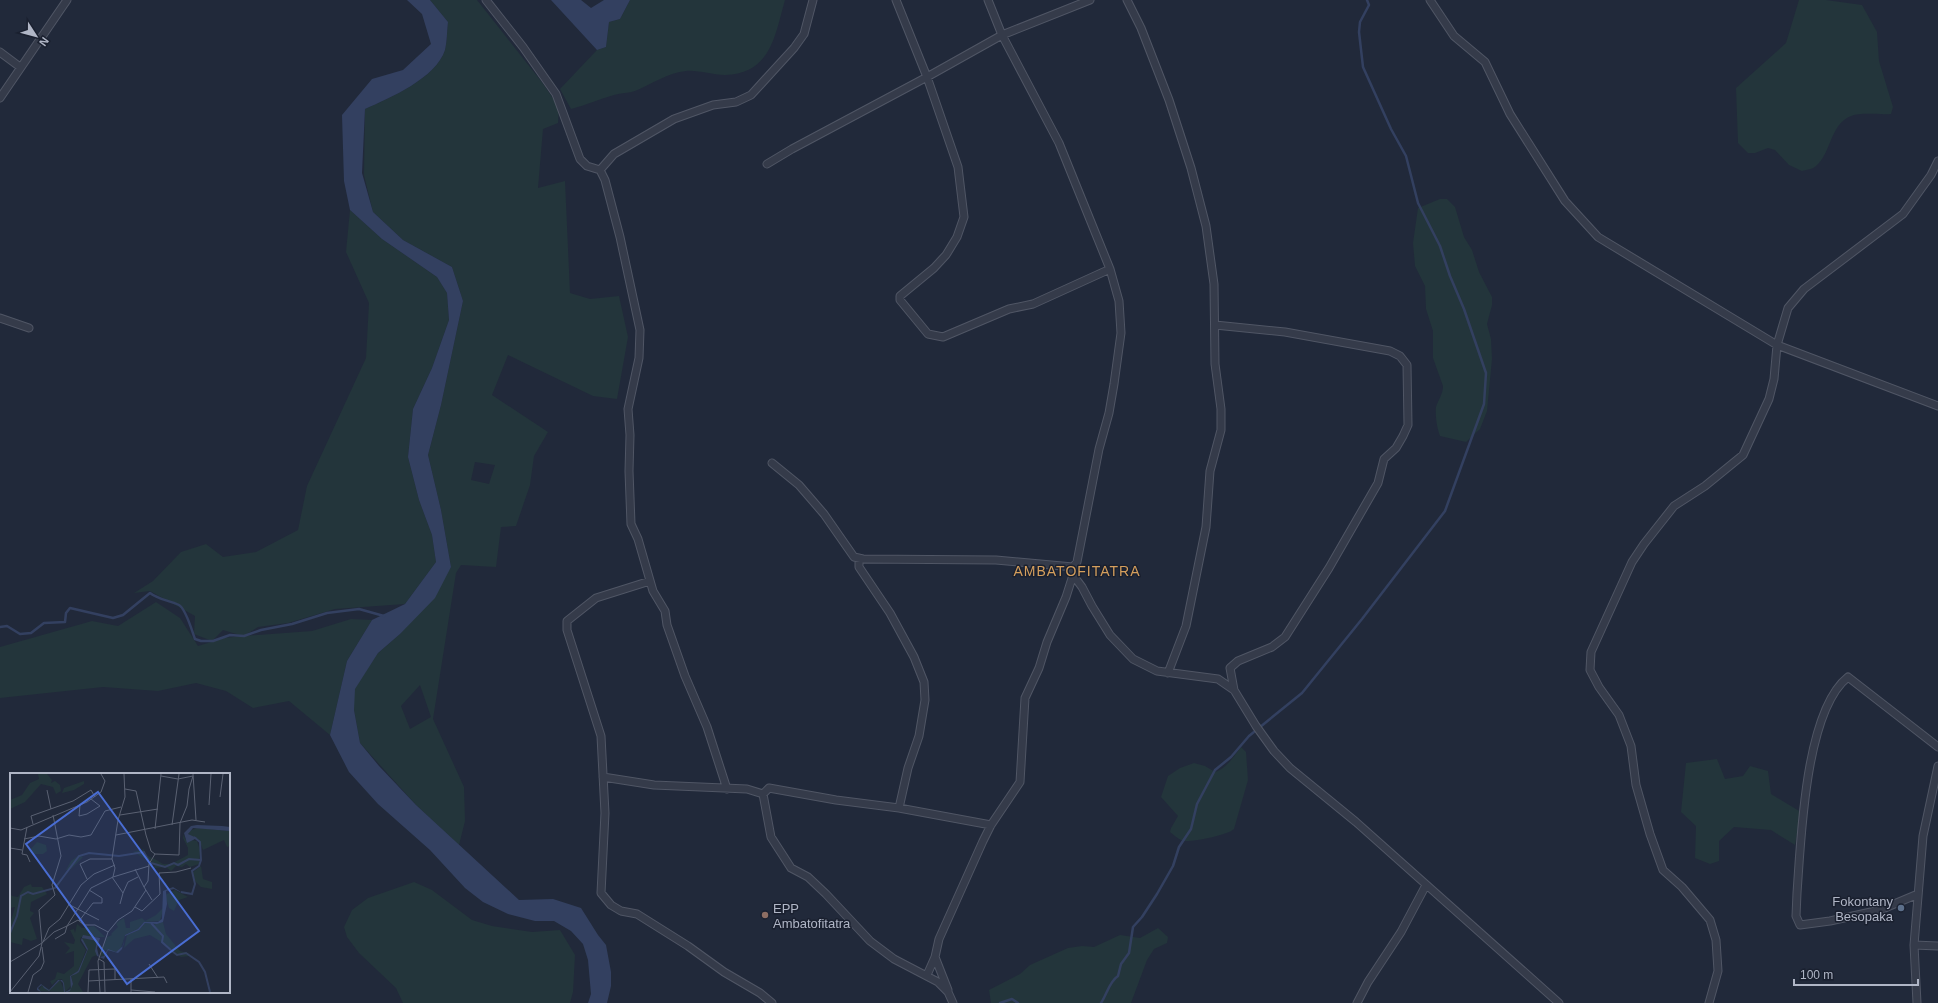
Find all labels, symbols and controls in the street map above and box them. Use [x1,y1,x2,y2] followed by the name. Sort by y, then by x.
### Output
[16,16,56,56] north arrow
[37,35,51,49] text: N
[1013,563,1141,579] district label: AMBATOFITATRA
[10,773,230,993] inset map
[1832,894,1894,924] place label: Fokontany Besopaka
[773,901,851,931] place label: EPP Ambatofitatra
[1896,903,1906,913] marker: Fokontany Besopaka
[760,910,770,920] marker: EPP Ambatofitatra
[1794,961,1918,987] scale bar
[1800,968,1833,982] text: 100 m

